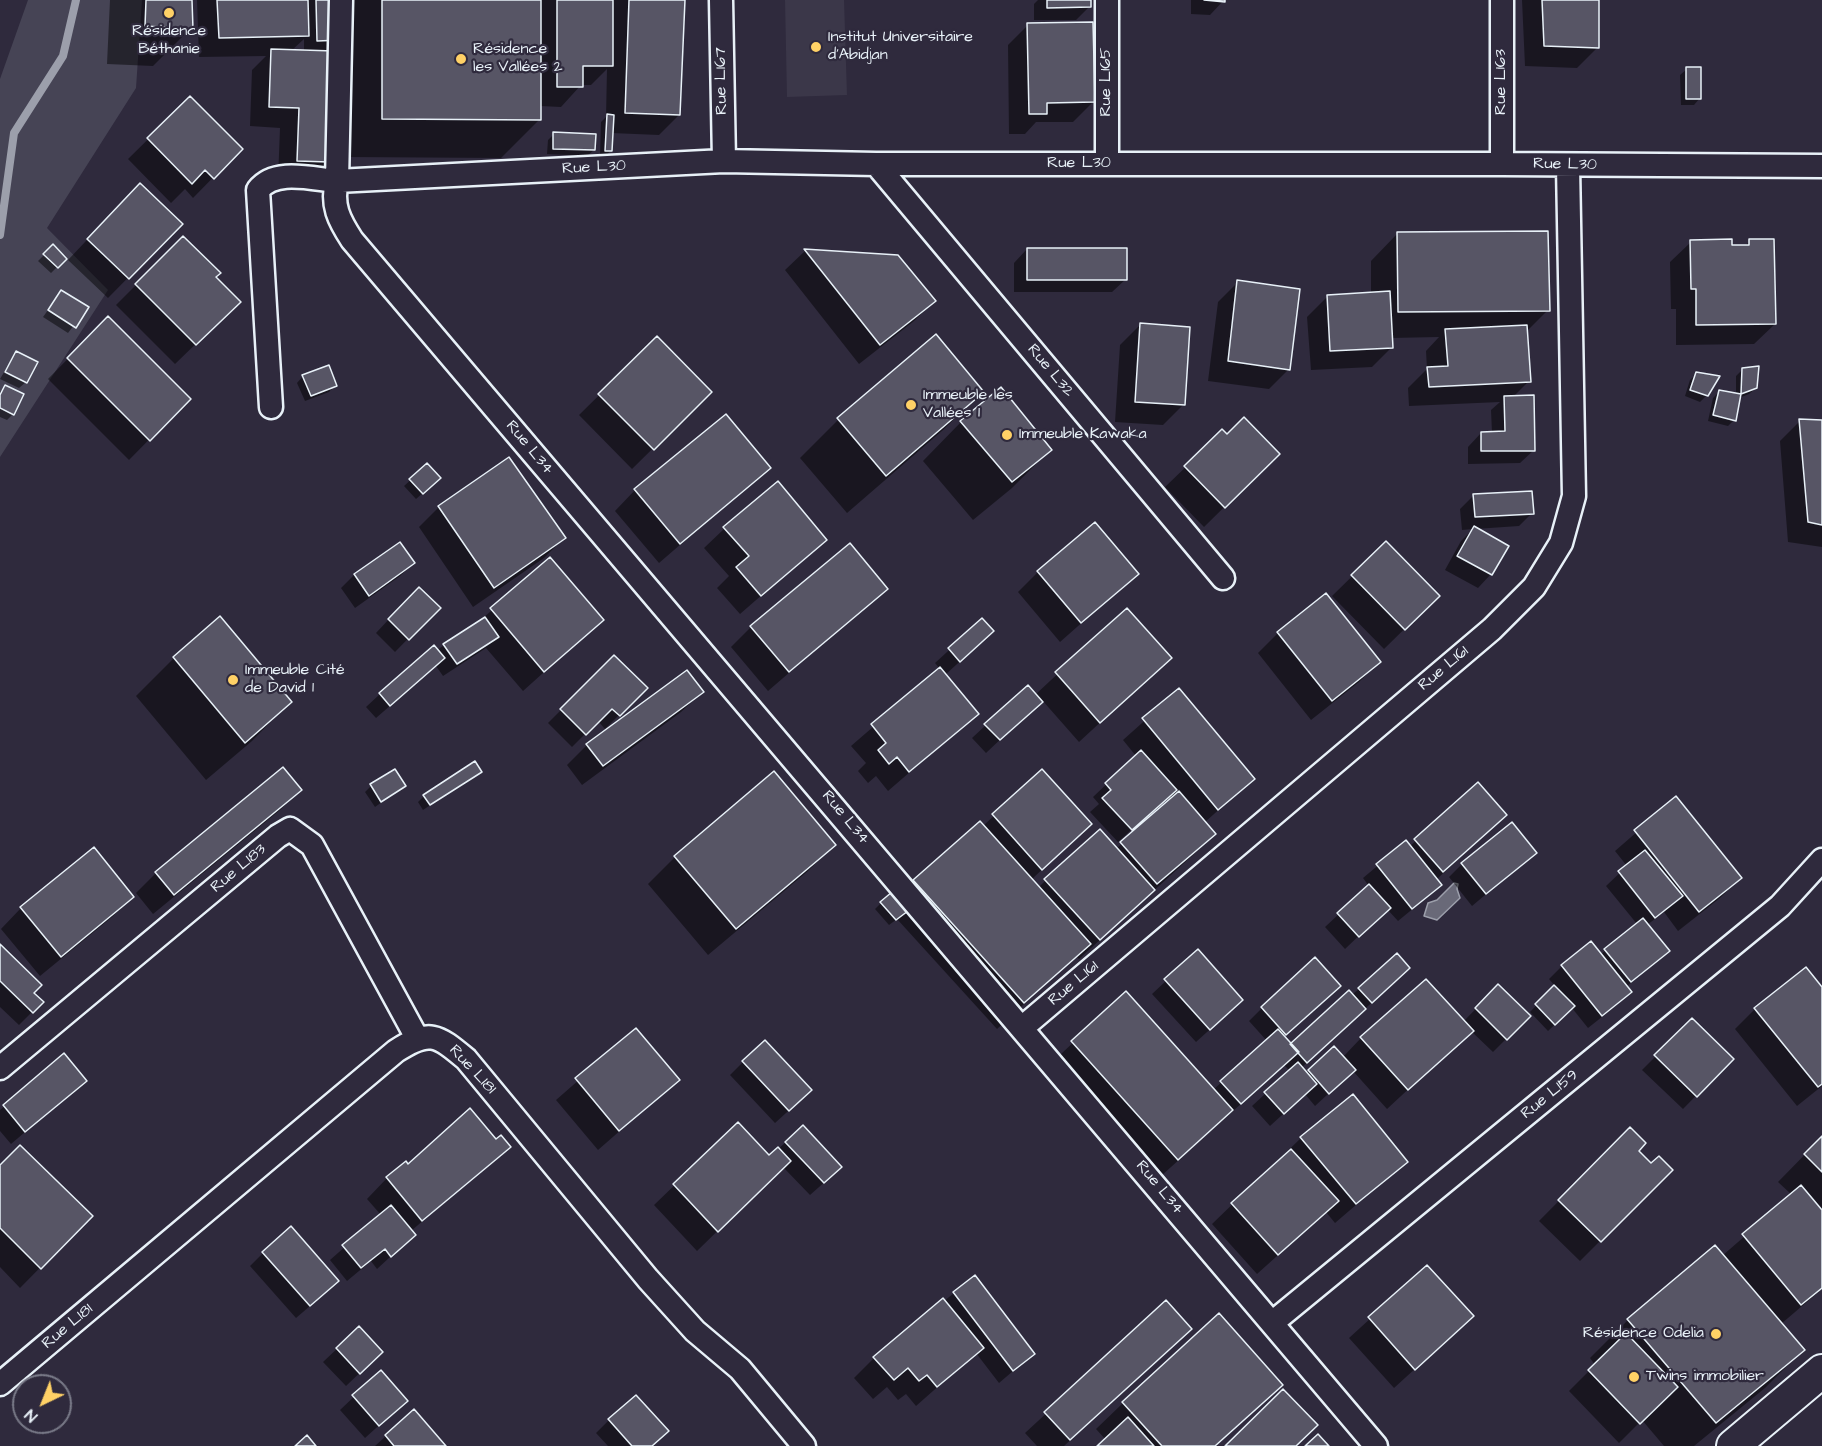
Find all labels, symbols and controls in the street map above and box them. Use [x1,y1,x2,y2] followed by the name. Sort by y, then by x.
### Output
[162,6,176,20] marker: Résidence Béthanie
[132,22,206,60] place label: Résidence Béthanie
[828,28,973,66] place label: Institut Universitaire d'Abidjan
[473,40,563,78] place label: Résidence les Vallées 2
[809,40,823,54] marker: Institut Universitaire d'Abidjan
[712,47,732,115] street label: Rue L167
[1097,47,1117,117] street label: Rue L165
[1492,49,1512,115] street label: Rue L163
[454,52,468,66] marker: Résidence les Vallées 2
[1047,154,1111,174] street label: Rue L30
[1533,155,1597,175] street label: Rue L30
[562,157,626,179] street label: Rue L30
[1022,341,1078,401] street label: Rue L32
[923,386,1013,424] place label: Immeuble les Vallées 1
[904,398,918,412] marker: Immeuble les Vallées 1
[501,417,557,479] street label: Rue L34
[1019,425,1147,445] place label: Immeuble Kawaka
[1000,428,1014,442] marker: Immeuble Kawaka
[1415,642,1473,696] street label: Rue L161
[245,661,345,699] place label: Immeuble Cité de David 1
[226,673,240,687] marker: Immeuble Cité de David 1
[817,787,873,849] street label: Rue L34
[207,840,271,898] street label: Rue L183
[1045,957,1103,1011] street label: Rue L161
[444,1041,500,1099] street label: Rue L181
[1517,1066,1583,1124] street label: Rue L159
[1131,1157,1187,1219] street label: Rue L34
[39,1300,97,1354] street label: Rue L181
[1583,1324,1704,1344] place label: Résidence Odelia
[1709,1327,1723,1341] marker: Résidence Odelia
[1646,1367,1764,1387] place label: Twins immobilier
[1627,1370,1641,1384] marker: Twins immobilier
[12,1374,72,1434] north arrow
[20,1404,42,1427] text: N

